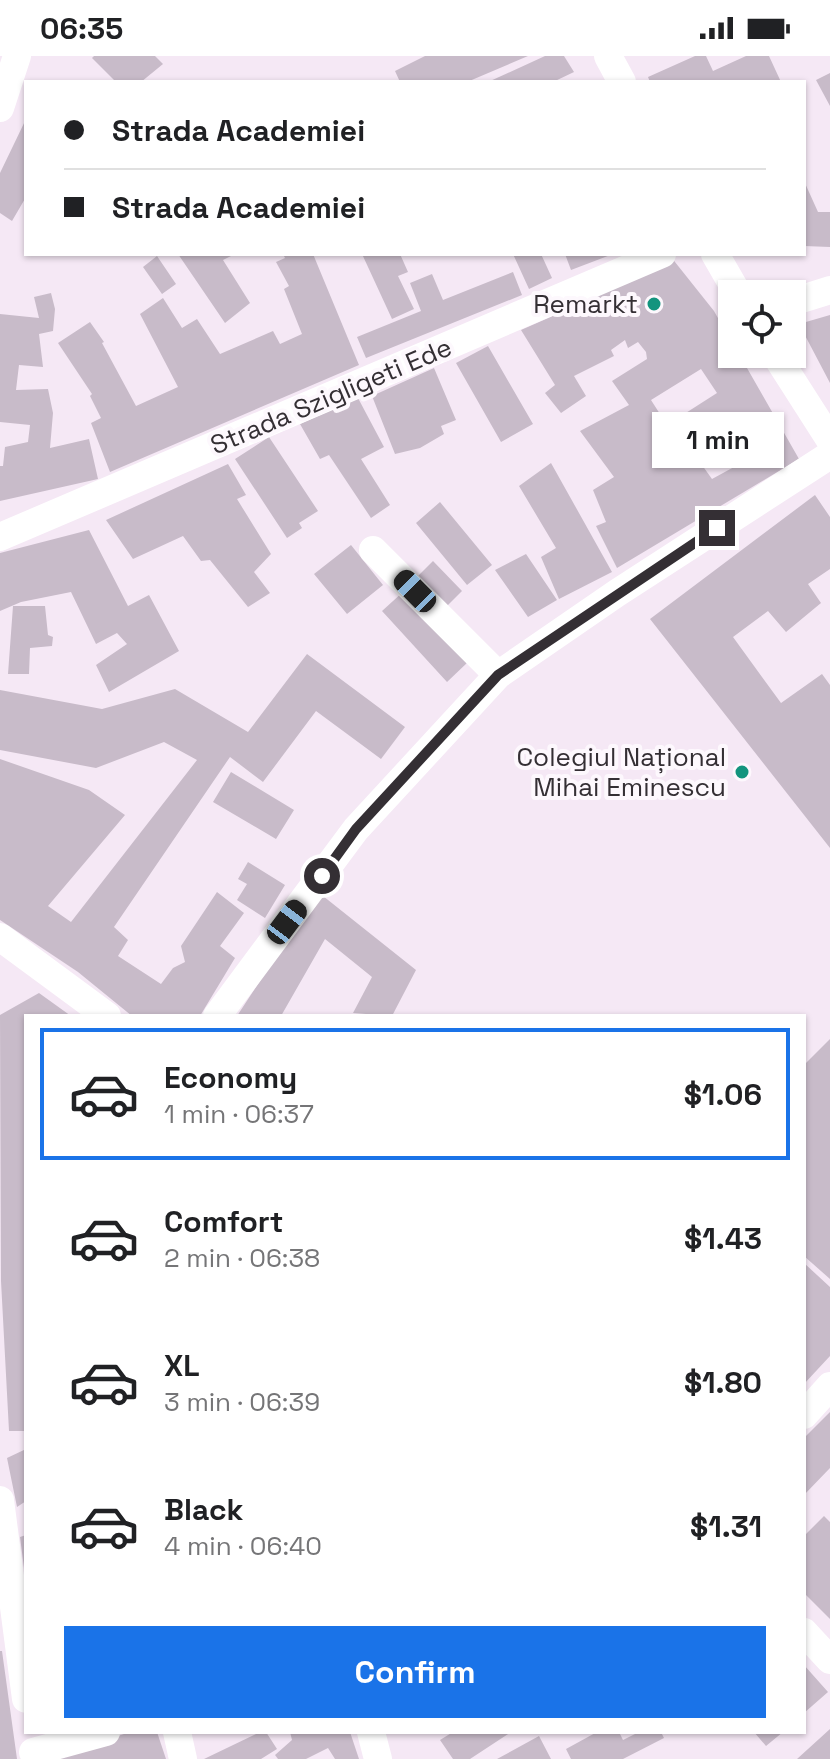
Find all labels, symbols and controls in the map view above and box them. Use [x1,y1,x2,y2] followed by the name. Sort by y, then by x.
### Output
[40,9,123,48] text: 06:35
[112,111,365,150] text: Strada Academiei
[112,188,365,227] text: Strada Academiei
[718,280,806,368] map controls
[718,280,806,368] button: locate
[533,287,638,321] place label: Remarkt
[645,295,663,313] marker: Remarkt
[205,330,457,462] street label: Strada Szigligeti Ede
[651,412,783,468] callout: 1 min
[686,423,750,457] text: 1 min
[699,510,735,546] route end
[390,566,440,616] car
[516,740,726,804] place label: Colegiul Național Mihai Eminescu
[733,763,751,781] marker: Colegiul Național Mihai Eminescu
[304,858,340,894] route start
[263,896,311,948] car
[68,1058,140,1130] icon: car
[164,1058,297,1097] text: Economy
[684,1075,762,1114] text: $1.06
[164,1097,314,1131] text: 1 min · 06:37
[68,1202,140,1274] icon: car
[164,1202,283,1241] text: Comfort
[684,1219,762,1258] text: $1.43
[164,1241,320,1275] text: 2 min · 06:38
[68,1346,140,1418] icon: car
[164,1346,200,1385] text: XL
[684,1363,762,1402] text: $1.80
[164,1385,320,1419] text: 3 min · 06:39
[68,1490,140,1562] icon: car
[164,1490,243,1529] text: Black
[690,1507,762,1546] text: $1.31
[164,1529,322,1563] text: 4 min · 06:40
[64,1626,766,1718] button: Confirm

